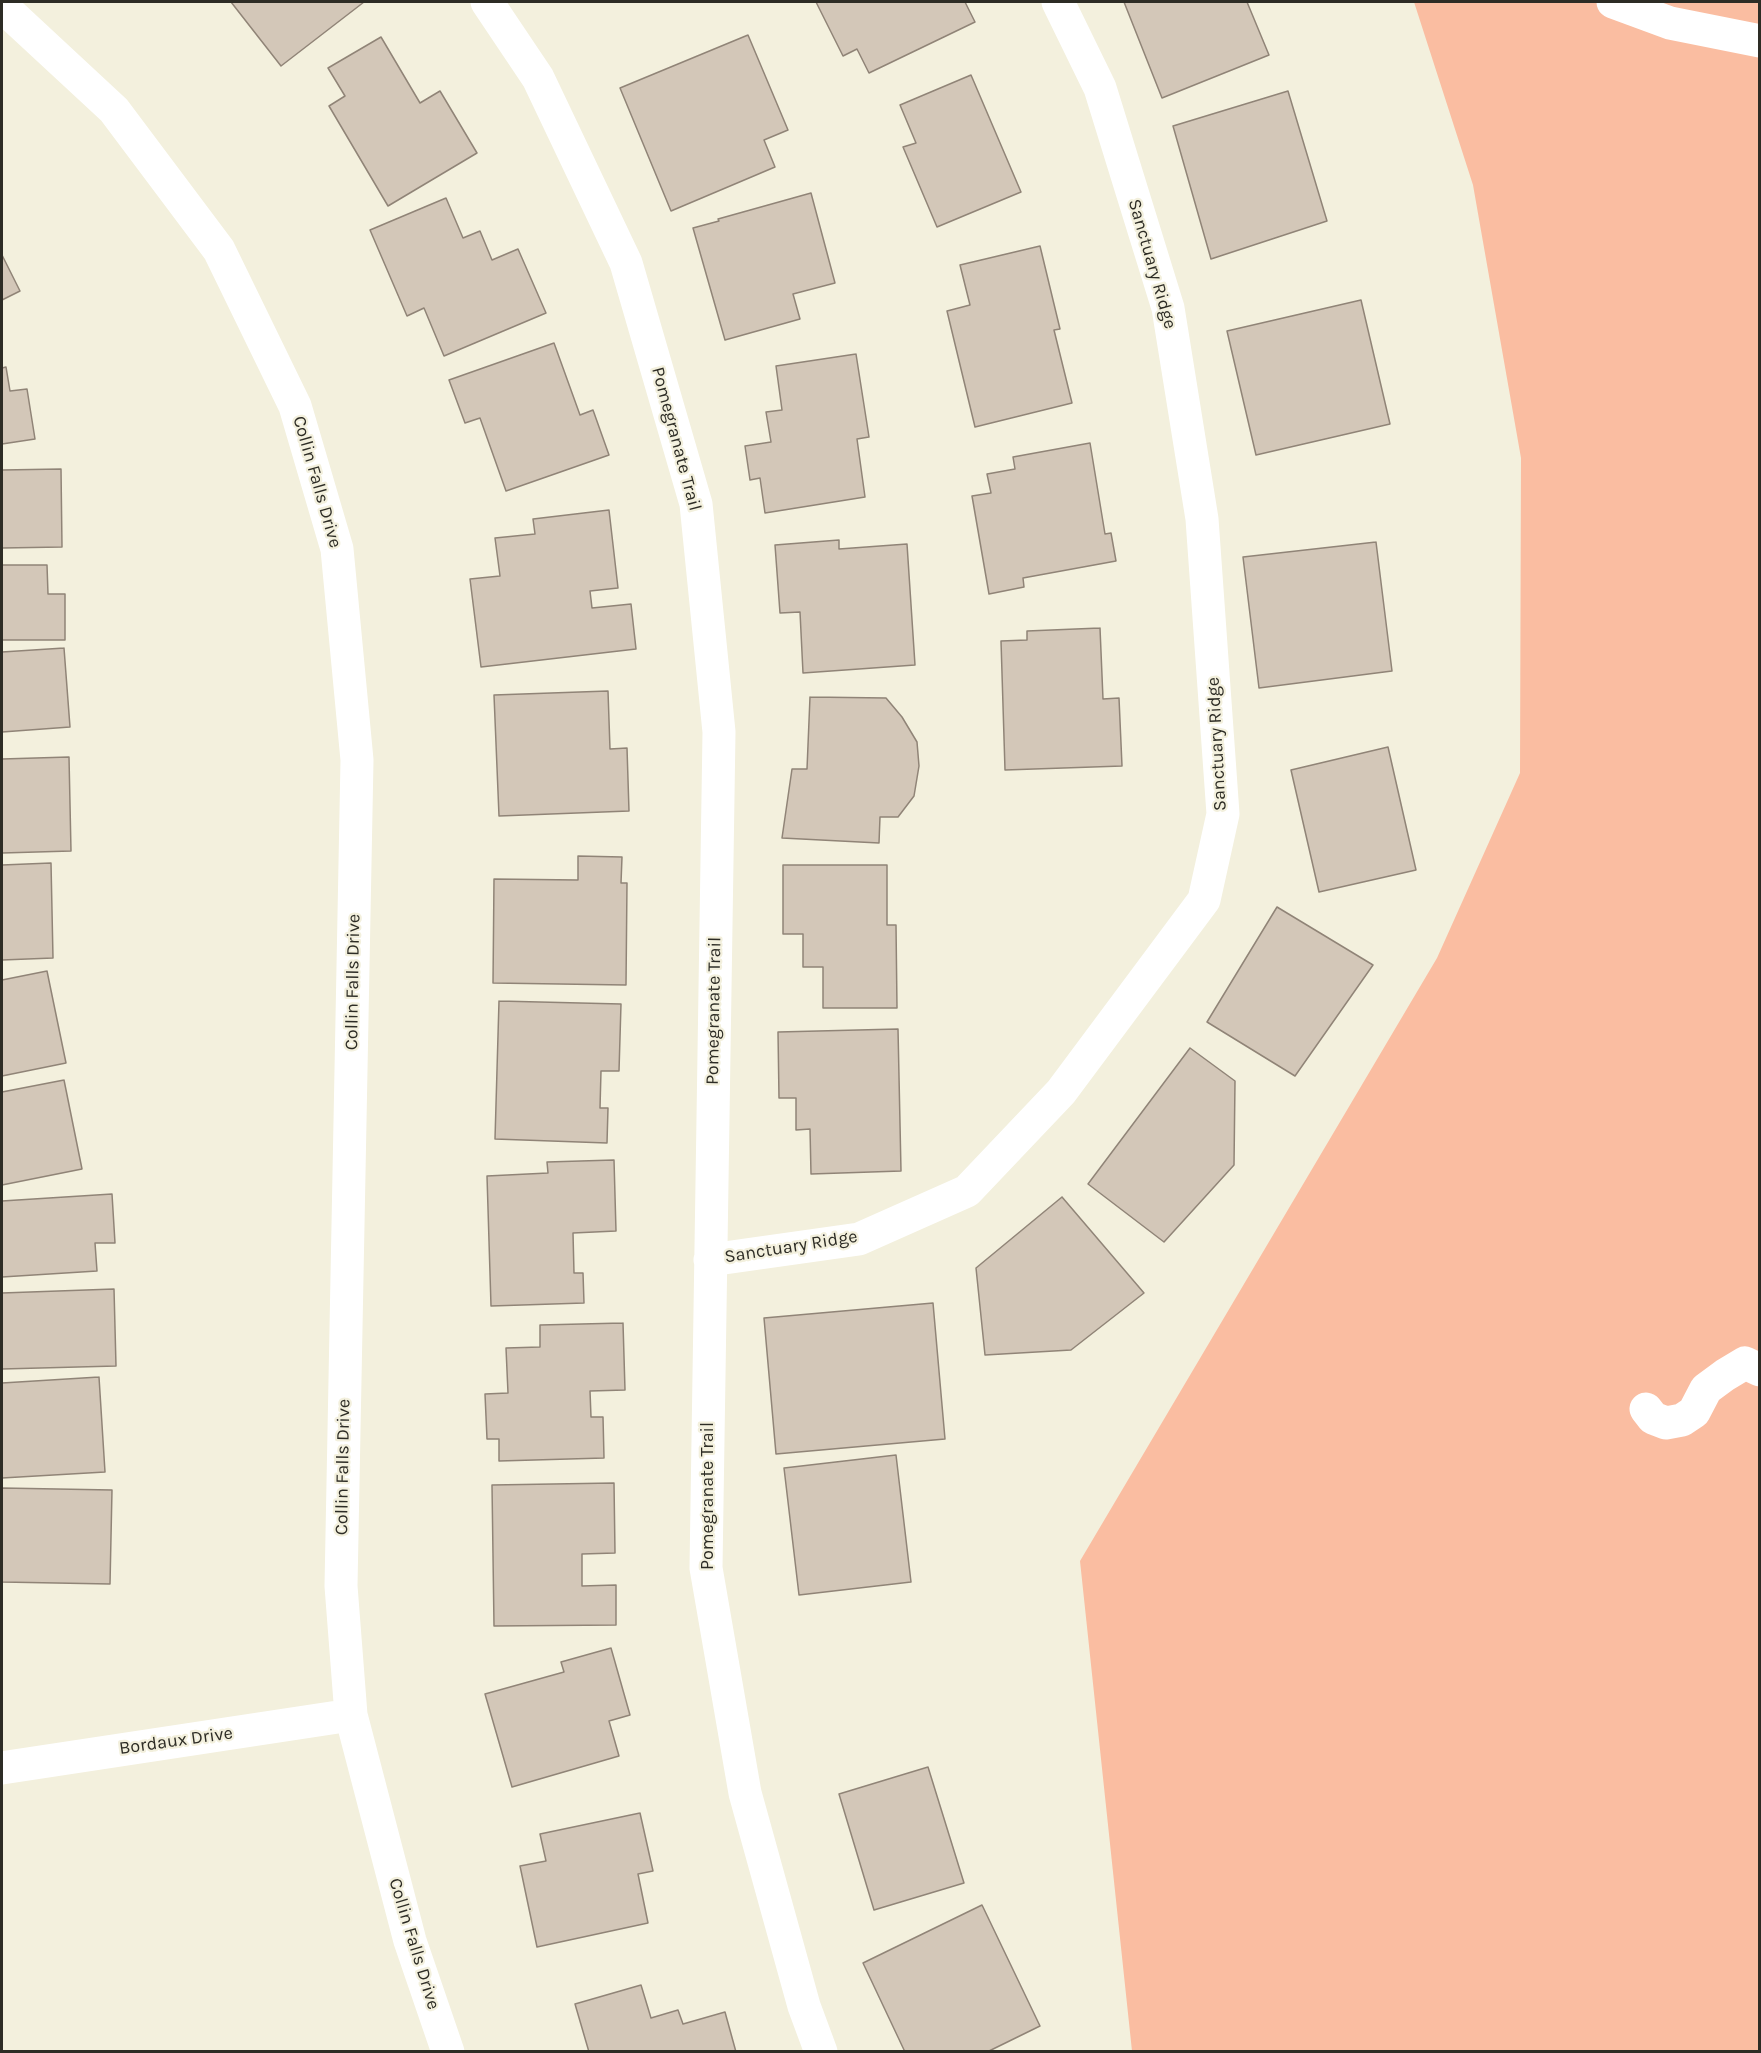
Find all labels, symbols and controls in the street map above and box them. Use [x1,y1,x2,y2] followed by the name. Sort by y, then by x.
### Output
[1123,197,1181,331] street label: Sanctuary Ridge
[646,365,706,513] street label: Pomegranate Trail
[288,414,346,550] street label: Collin Falls Drive
[1203,676,1231,812] street label: Sanctuary Ridge
[341,914,365,1050] street label: Collin Falls Drive
[702,937,726,1085] street label: Pomegranate Trail
[723,1226,859,1268] street label: Sanctuary Ridge
[331,1399,355,1535] street label: Collin Falls Drive
[697,1422,719,1570] street label: Pomegranate Trail
[118,1722,234,1760] street label: Bordaux Drive
[384,1876,444,2012] street label: Collin Falls Drive

